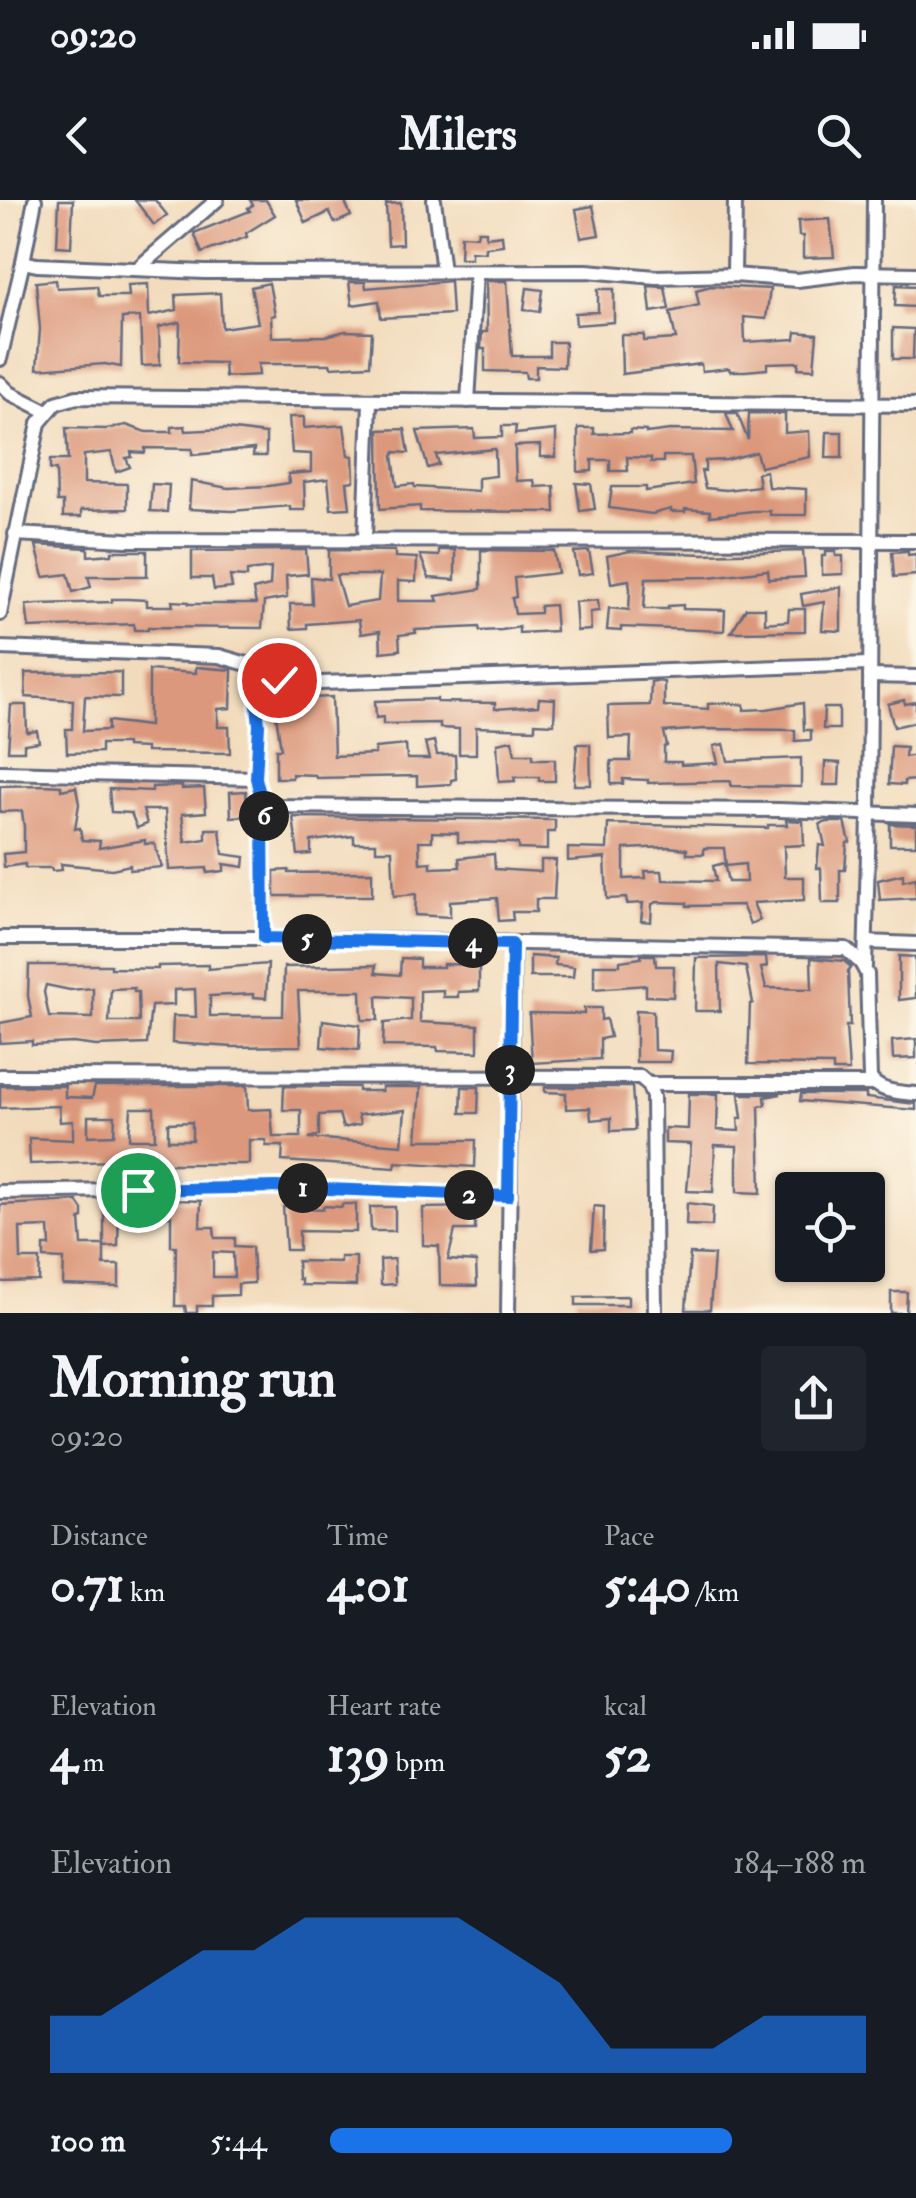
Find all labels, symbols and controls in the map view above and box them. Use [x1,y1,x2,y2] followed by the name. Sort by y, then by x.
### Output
[50,11,137,59] text: 09:20
[399,107,517,163] text: Milers
[50,108,105,163] icon: back
[811,108,866,163] icon: search
[237,638,322,723] pin
[252,653,307,708] icon: check
[239,791,289,841] pin: 6
[257,798,271,833] text: 6
[282,914,332,964] pin: 5
[448,918,498,968] pin: 4
[301,921,313,956] text: 5
[465,925,481,960] text: 4
[485,1045,535,1095] pin: 3
[505,1052,515,1087] text: 3
[96,1148,181,1233] pin
[111,1163,166,1218] icon: arrive
[278,1163,328,1213] pin: 1
[298,1170,308,1205] text: 1
[444,1170,494,1220] pin: 2
[775,1172,885,1282] map controls
[775,1172,885,1282] button: locate
[462,1177,476,1212] text: 2
[50,1344,336,1413] text: Morning run
[761,1346,866,1451] button: share
[50,1416,123,1456] text: 09:20
[50,1519,148,1554] text: Distance
[327,1519,388,1554] text: Time
[604,1519,654,1554] text: Pace
[50,1554,124,1617] text: 0.71
[327,1554,410,1617] text: 4:01
[604,1554,691,1617] text: 5:40
[124,1575,165,1610] text: km
[691,1575,739,1610] text: /km
[50,1689,157,1724] text: Elevation
[327,1689,441,1724] text: Heart rate
[604,1689,647,1724] text: kcal
[50,1724,77,1787] text: 4
[327,1724,390,1787] text: 139
[604,1724,651,1787] text: 52
[77,1745,105,1780] text: m
[390,1745,445,1780] text: bpm
[50,1843,172,1883] text: Elevation
[733,1843,866,1883] text: 184–188 m
[50,2121,126,2161] text: 100 m
[210,2121,266,2161] text: 5:44

